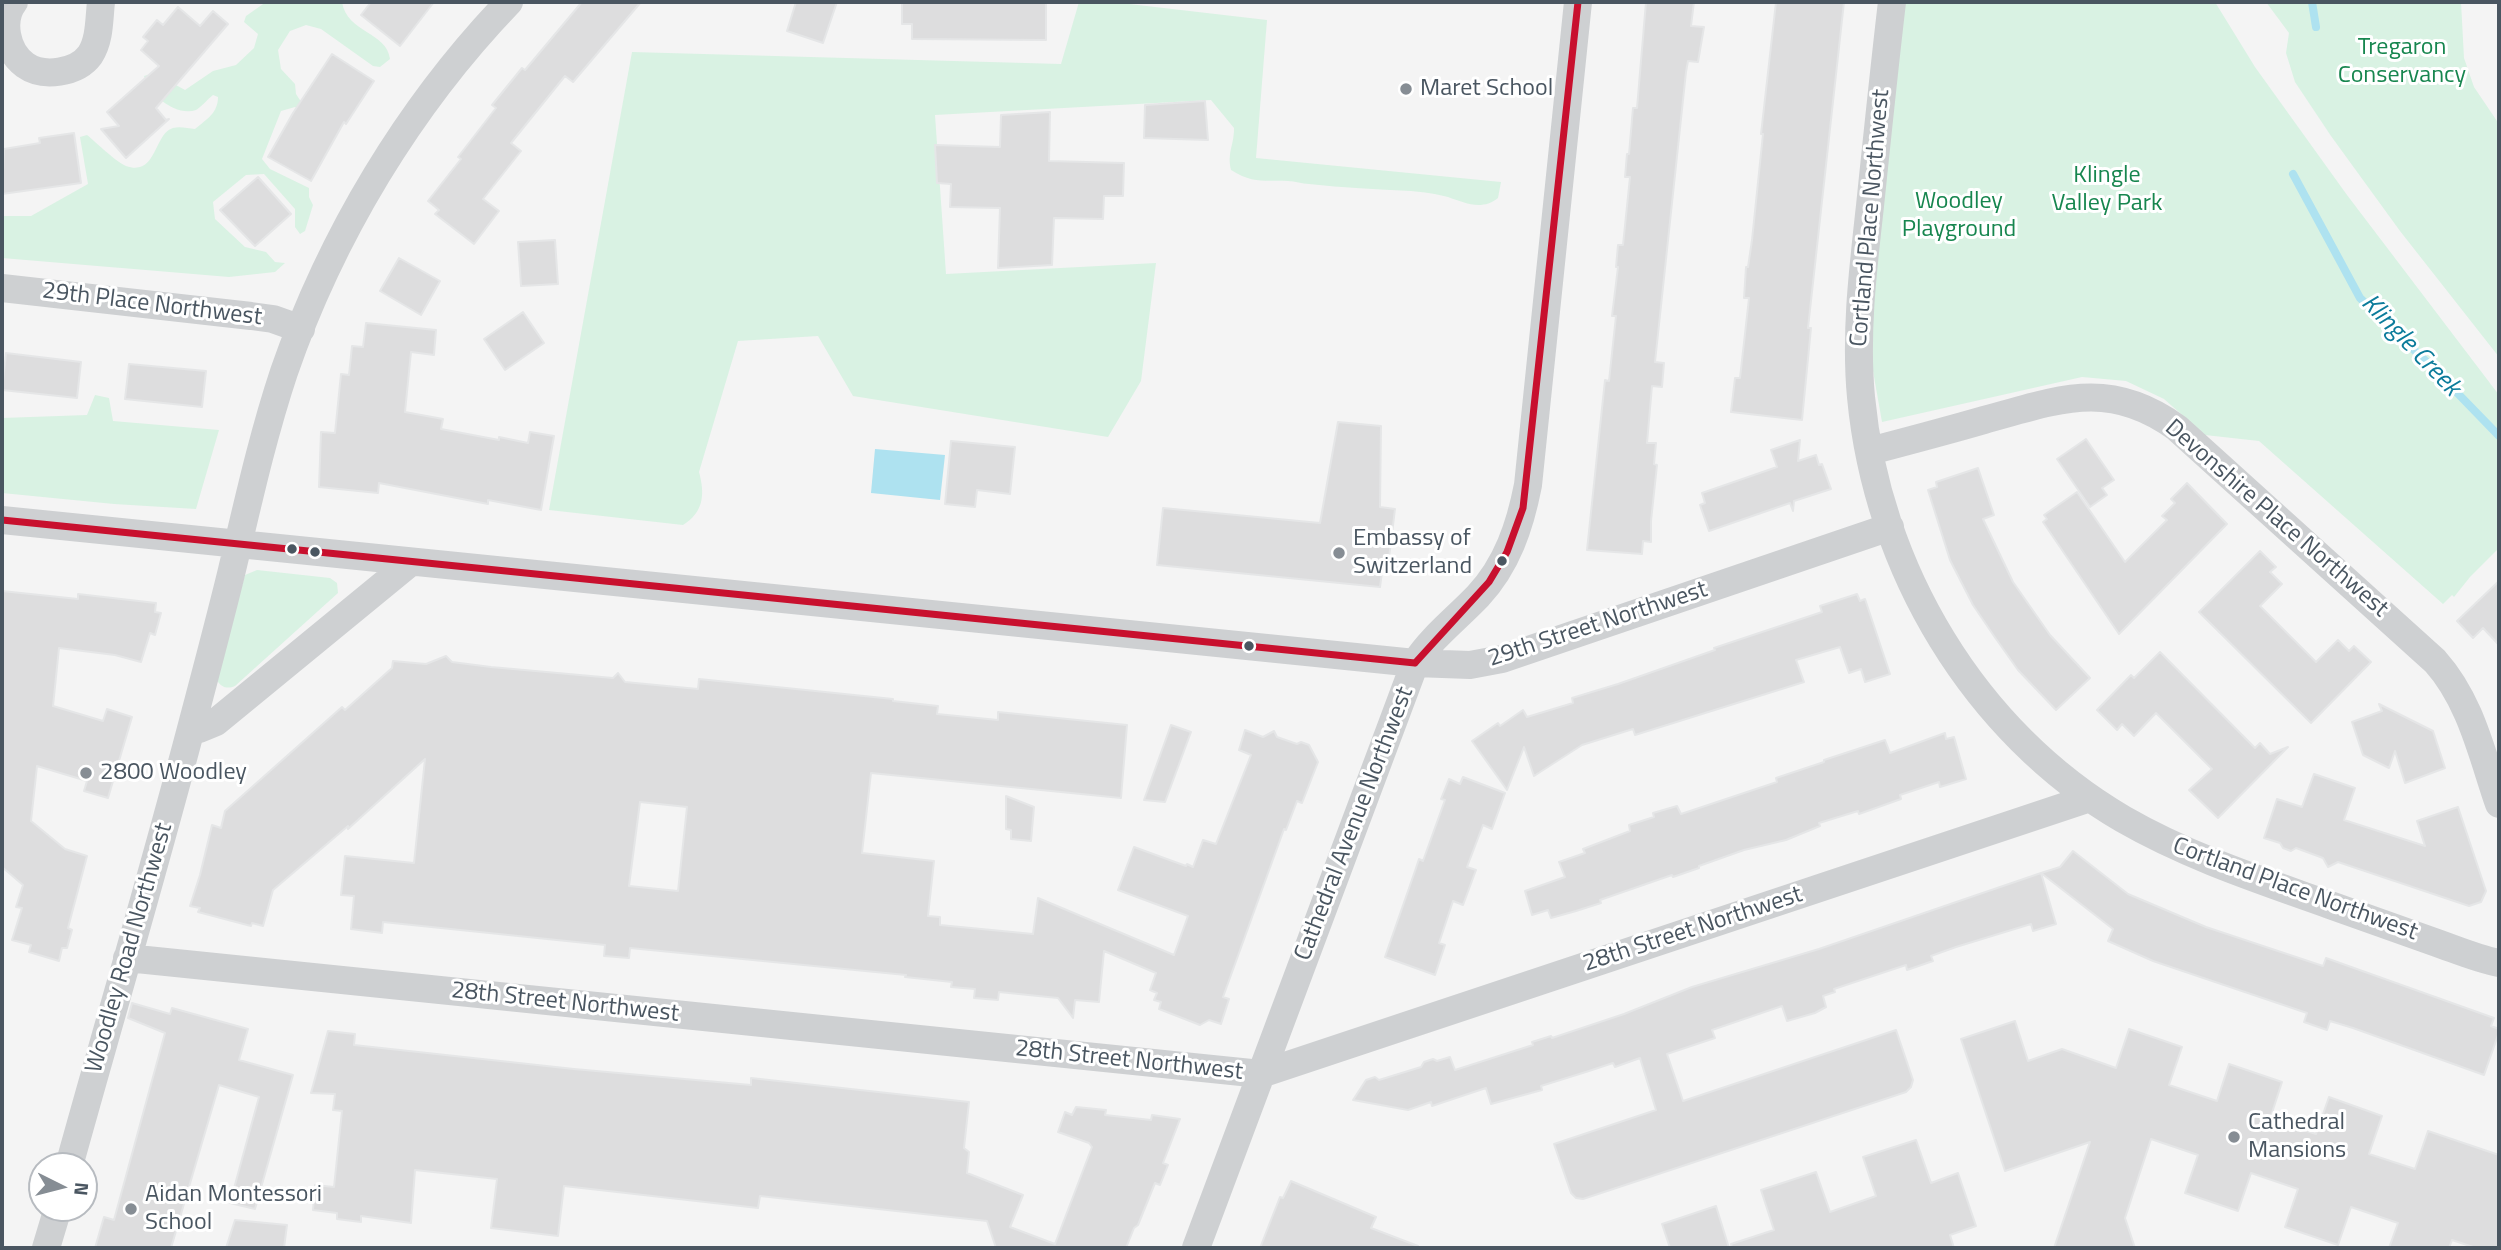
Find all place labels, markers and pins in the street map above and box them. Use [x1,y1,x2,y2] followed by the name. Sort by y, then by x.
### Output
[1420,75,1553,103] place label: Maret School
[1398,81,1414,97] marker: Maret School
[1353,525,1472,581] place label: Embassy of Switzerland
[285,542,299,556] unlabelled marker
[308,545,322,559] unlabelled marker
[1331,545,1347,561] marker: Embassy of Switzerland
[1495,554,1509,568] unlabelled marker
[1242,639,1256,653] unlabelled marker
[100,759,247,787] place label: 2800 Woodley
[78,765,94,781] marker: 2800 Woodley
[2248,1109,2346,1165] place label: Cathedral Mansions
[2226,1129,2242,1145] marker: Cathedral Mansions
[145,1181,322,1237] place label: Aidan Montessori School
[123,1201,139,1217] marker: Aidan Montessori School

